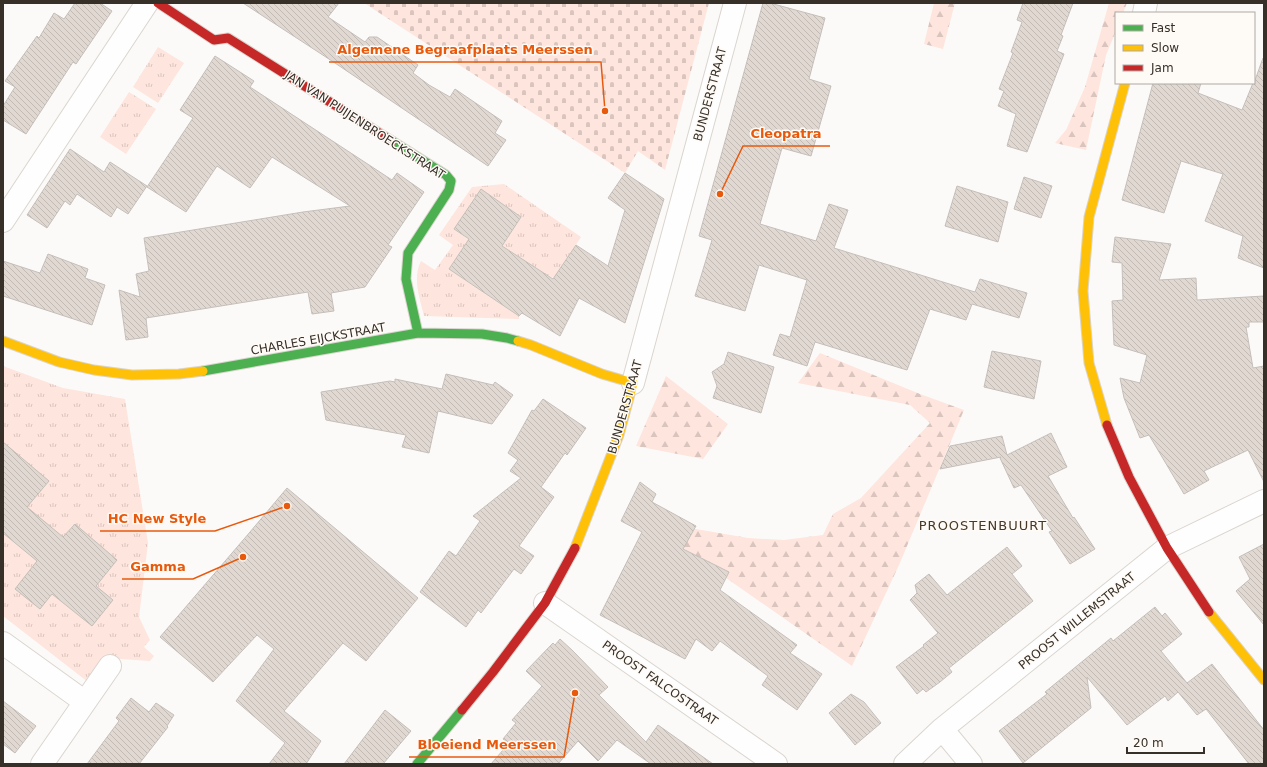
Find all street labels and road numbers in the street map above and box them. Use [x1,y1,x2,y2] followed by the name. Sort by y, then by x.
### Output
[691,45,729,143] street label: BUNDERSTRAAT
[281,67,448,182] street label: JAN VAN PUIJENBROECKSTRAAT
[250,320,387,358] street label: CHARLES EIJCKSTRAAT
[605,358,645,456] street label: BUNDERSTRAAT
[1016,569,1139,672] street label: PROOST WILLEMSTRAAT
[600,638,721,729] street label: PROOST FALCOSTRAAT

